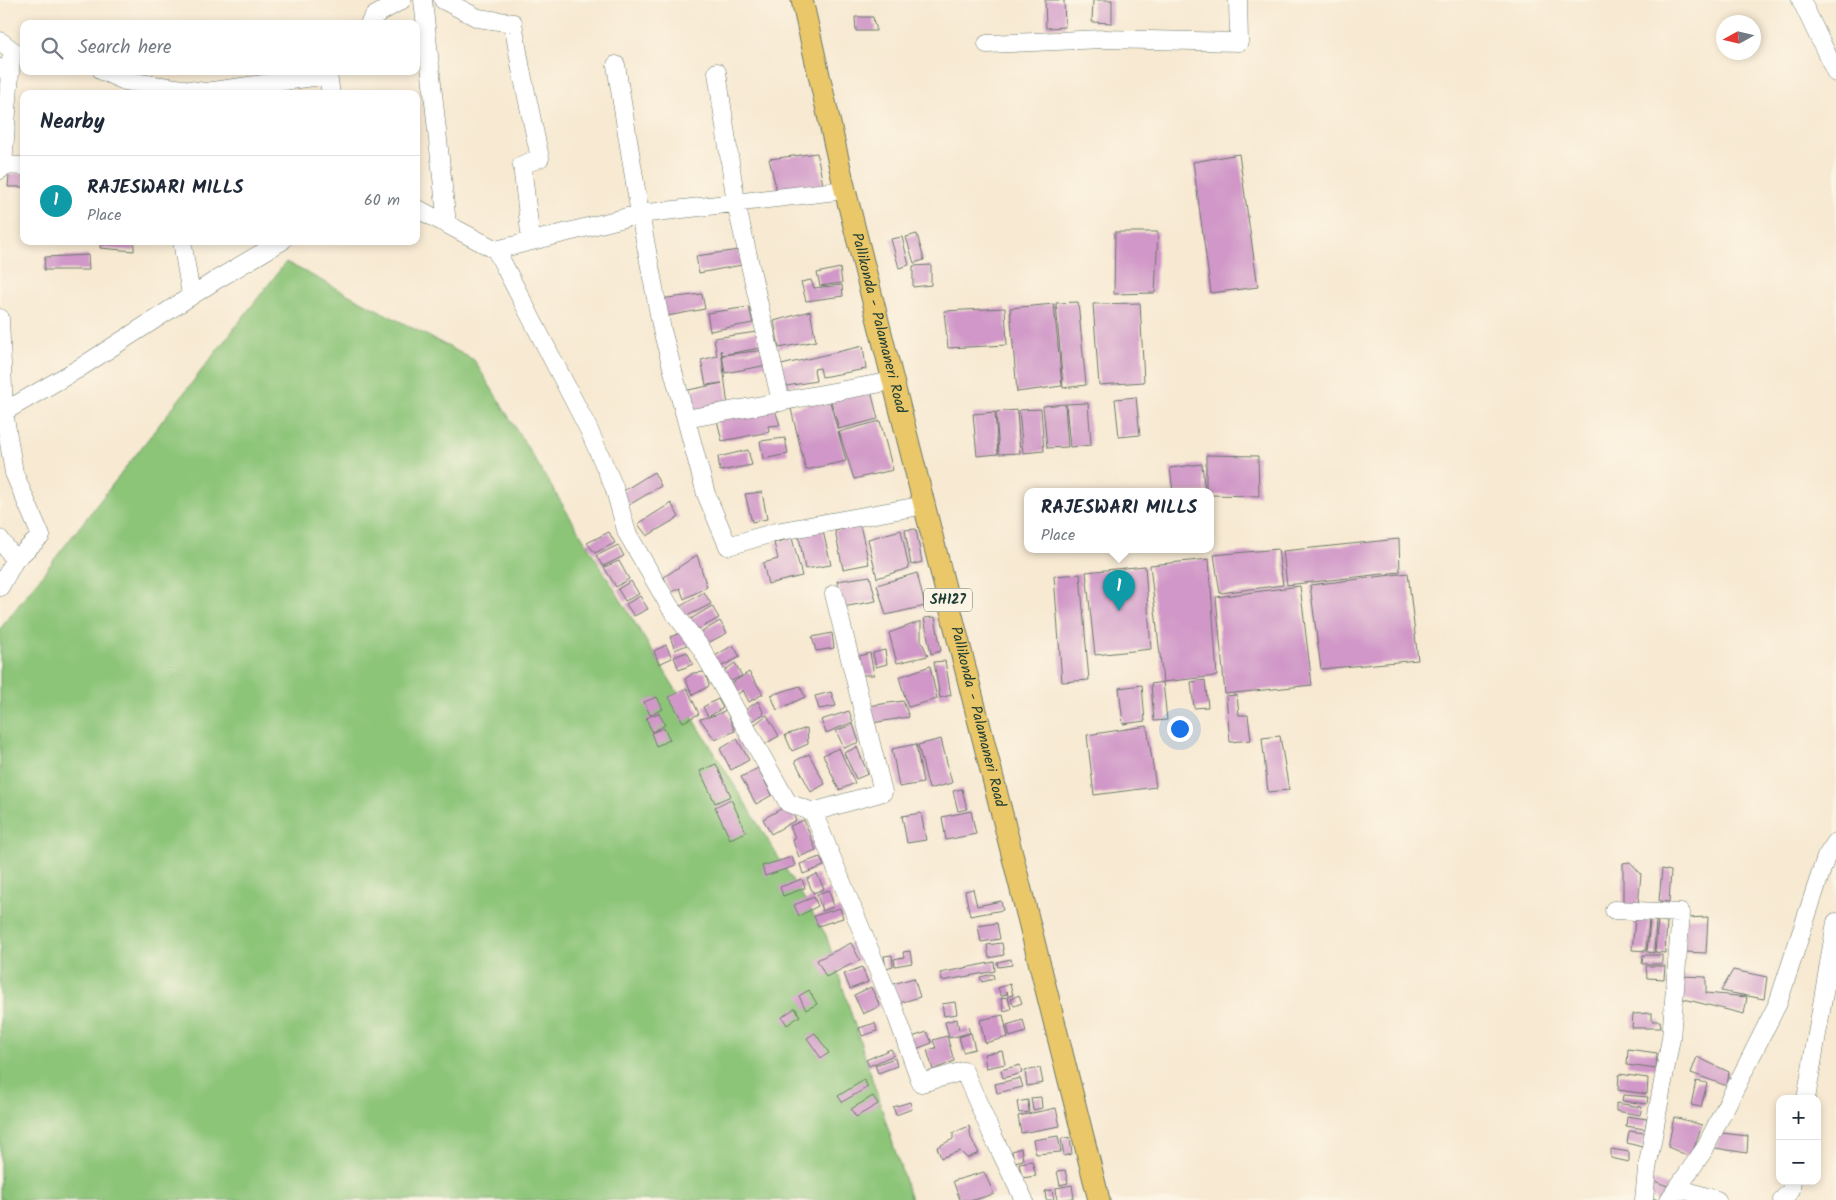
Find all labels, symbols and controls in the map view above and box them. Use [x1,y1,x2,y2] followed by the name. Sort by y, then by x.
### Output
[1716,15,1761,60] north arrow
[20,20,420,75] search box
[78,33,172,63] text: Search here
[38,34,66,62] icon: search
[40,106,105,139] text: Nearby
[87,173,244,203] text: RAJESWARI MILLS
[54,188,58,213] text: 1
[364,188,400,213] text: 60 m
[87,203,121,228] text: Place
[844,230,913,417] street label: Pallikonda - Palamaneri Road
[1024,488,1214,553] popup
[1041,493,1197,523] text: RAJESWARI MILLS
[1041,523,1075,548] text: Place
[1103,570,1135,611] pin: 1
[924,588,972,612] road number: SH127
[943,624,1012,810] street label: Pallikonda - Palamaneri Road
[1167,716,1193,742] your location
[1776,1095,1821,1185] map controls
[1776,1095,1821,1140] button: +
[1776,1140,1821,1185] button: −

